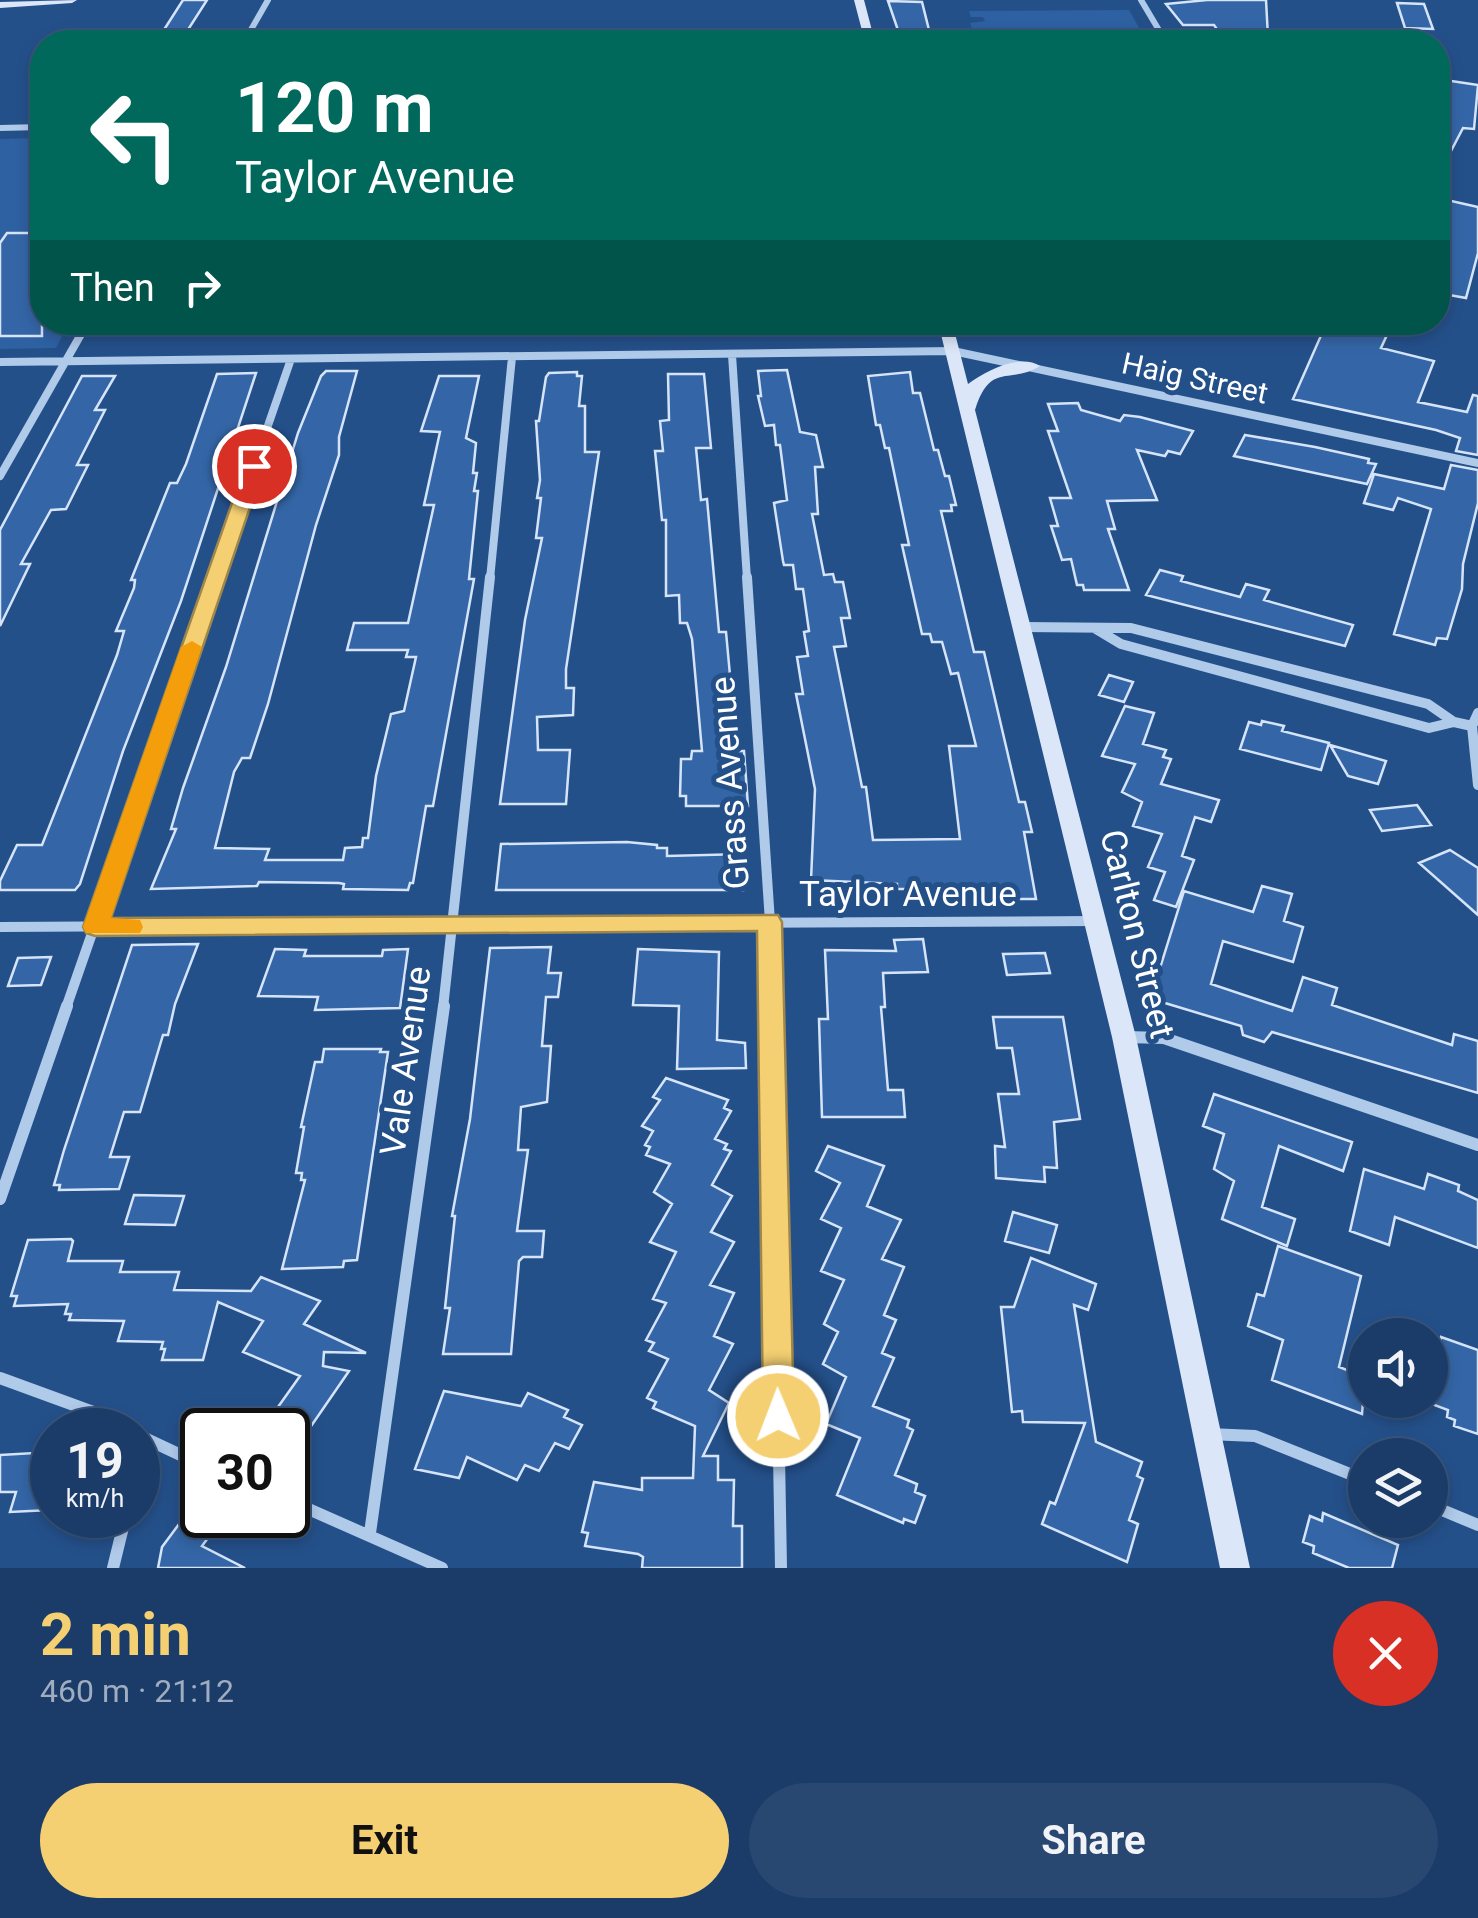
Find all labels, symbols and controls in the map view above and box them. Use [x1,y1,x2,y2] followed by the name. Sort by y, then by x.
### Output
[235,67,434,149] text: 120 m
[70,70,200,200] icon: left
[235,151,515,204] text: Taylor Avenue
[175,260,230,315] icon: right
[70,266,155,310] text: Then
[1119,345,1271,411] street label: Haig Street
[212,424,297,509] pin
[227,439,282,494] icon: arrive
[702,675,758,891] street label: Grass Avenue
[1091,825,1183,1043] street label: Carlton Street
[799,874,1017,915] street label: Taylor Avenue
[372,964,440,1158] street label: Vale Avenue
[1348,1318,1448,1538] map controls
[1348,1318,1448,1418] button: sound
[726,1364,830,1468] position arrow
[180,1408,310,1538] speed limit sign: 30
[66,1432,124,1490] text: 19
[1348,1438,1448,1538] button: layers
[66,1484,124,1513] text: km/h
[40,1599,191,1670] text: 2 min
[1333,1601,1438,1706] button: close
[40,1672,234,1710] text: 460 m · 21:12
[40,1783,729,1898] button: Exit
[749,1783,1438,1898] button: Share

